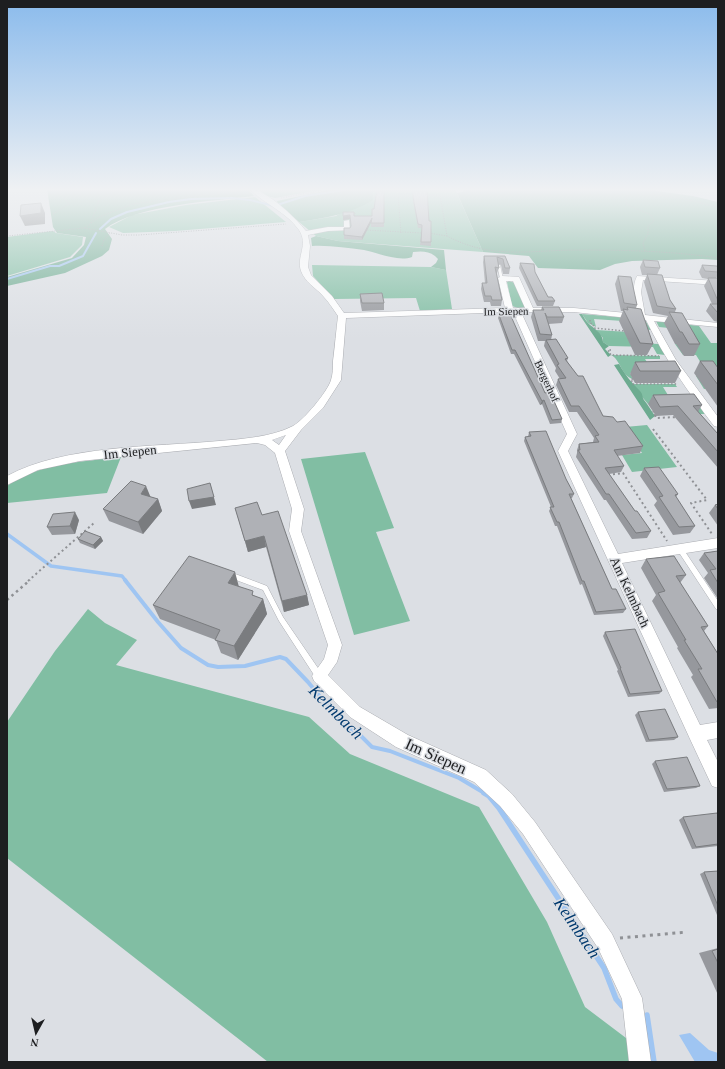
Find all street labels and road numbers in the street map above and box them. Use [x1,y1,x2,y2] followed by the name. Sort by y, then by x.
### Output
[483,305,529,317] street label: Im Siepen
[532,358,562,404] street label: Bergerhof
[103,442,158,462] street label: Im Siepen
[607,554,653,630] street label: Am Kelmbach
[402,735,469,778] street label: Im Siepen

